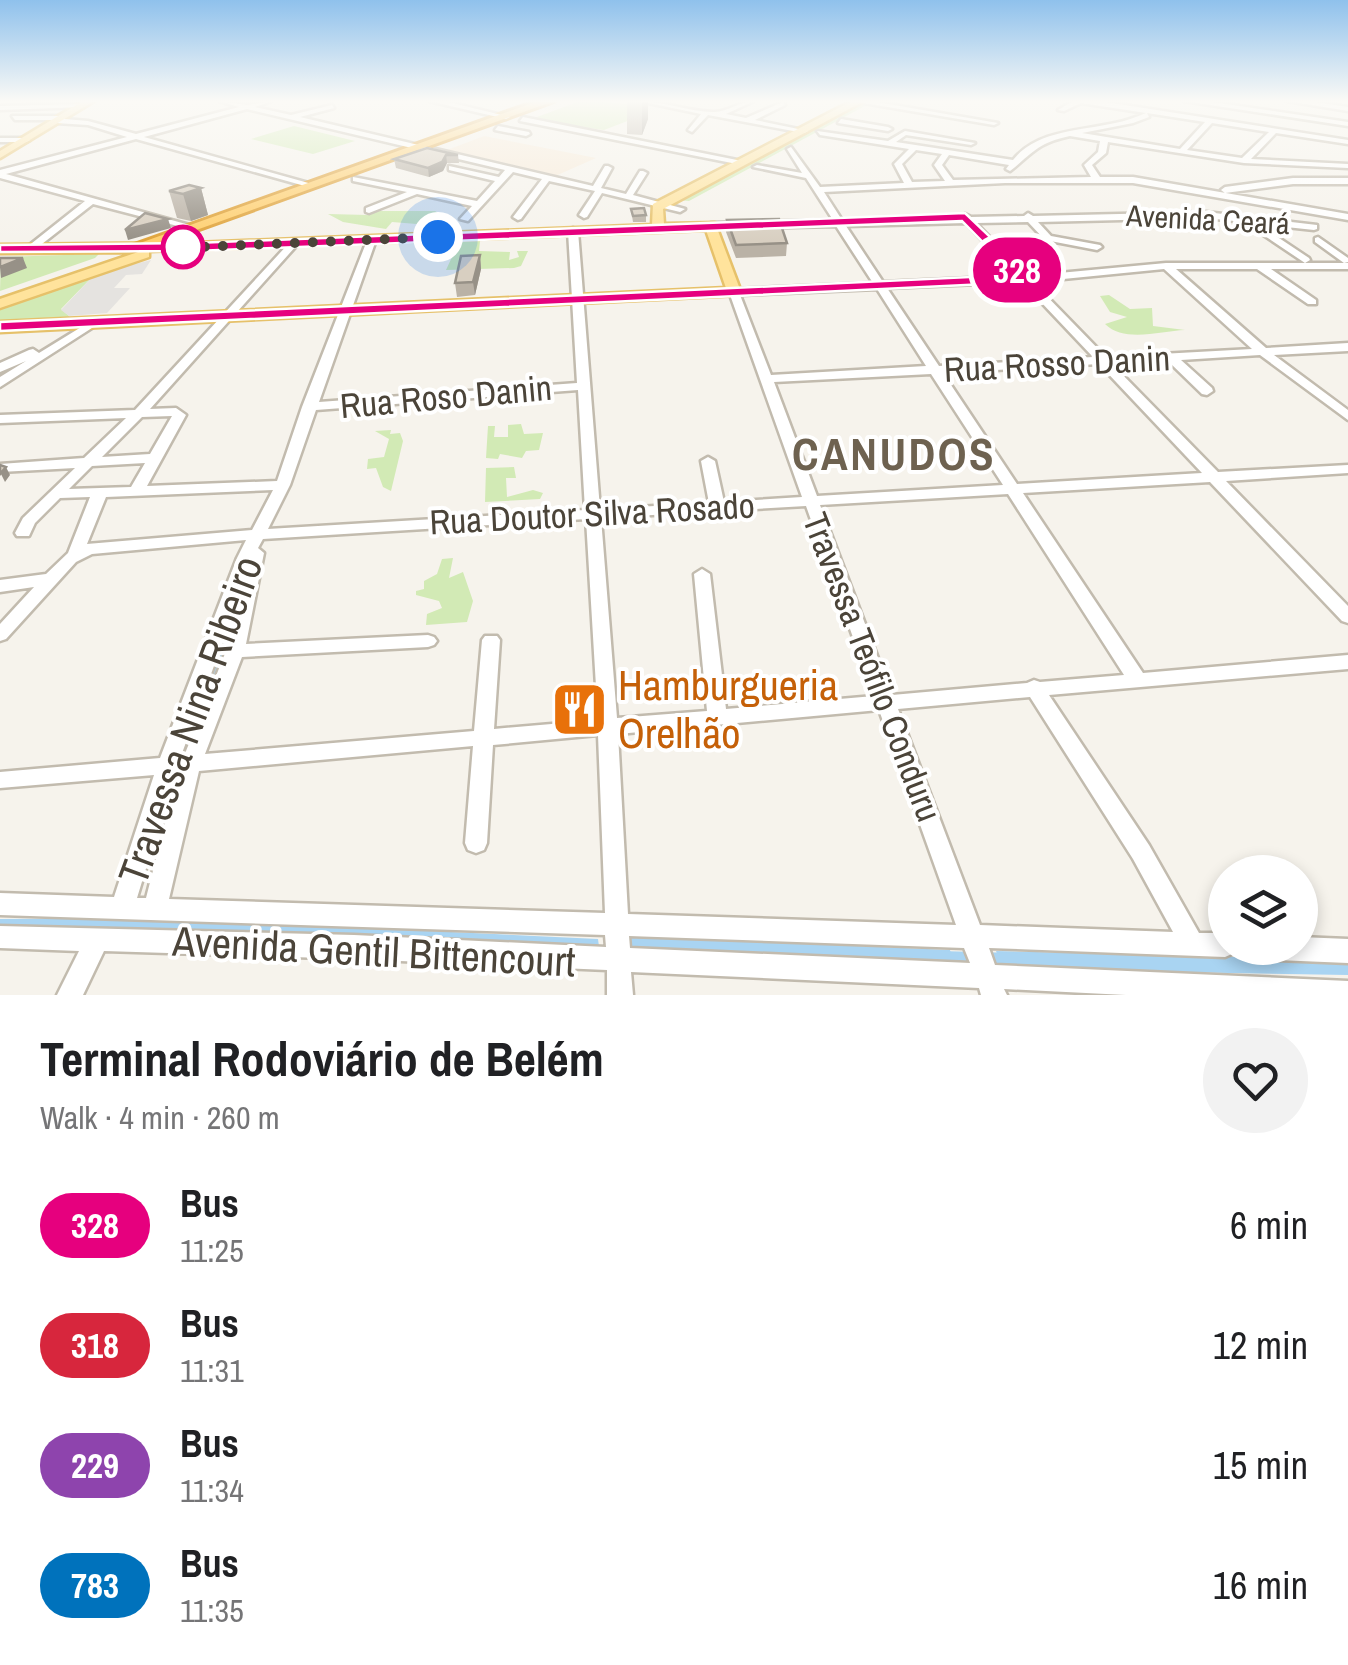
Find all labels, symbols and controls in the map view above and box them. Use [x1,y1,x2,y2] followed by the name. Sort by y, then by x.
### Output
[1124,195,1291,243] street label: Avenida Ceará
[413,212,463,262] your location
[162,226,204,268] unlabelled marker
[960,238,1074,302] line badge: 328
[993,247,1041,294] text: 328
[943,334,1171,393] street label: Rua Rosso Danin
[338,364,554,429] street label: Rua Roso Danin
[792,423,996,484] district label: CANUDOS
[428,482,756,545] street label: Rua Doutor Silva Rosado
[792,506,953,828] street label: Travessa Teófilo Conduru
[105,548,275,892] street label: Travessa Nina Ribeiro
[618,657,838,761] place label: Hamburgueria Orelhão
[549,679,609,739] restaurant icon: Hamburgueria Orelhão
[1208,855,1318,965] map controls
[1208,855,1318,965] button: layers
[170,912,577,990] street label: Avenida Gentil Bittencourt
[40,1026,604,1091] text: Terminal Rodoviário de Belém
[1203,1028,1308,1133] button: heart
[40,1096,280,1139] text: Walk · 4 min · 260 m
[180,1178,239,1229] text: Bus
[1230,1200,1308,1251] text: 6 min
[71,1202,119,1249] text: 328
[180,1229,244,1272] text: 11:25
[180,1298,239,1349] text: Bus
[1213,1320,1308,1371] text: 12 min
[71,1322,119,1369] text: 318
[180,1349,244,1392] text: 11:31
[180,1418,239,1469] text: Bus
[1213,1440,1308,1491] text: 15 min
[71,1442,119,1489] text: 229
[180,1469,244,1512] text: 11:34
[180,1538,239,1589] text: Bus
[1213,1560,1308,1611] text: 16 min
[71,1562,119,1609] text: 783
[180,1589,244,1632] text: 11:35

